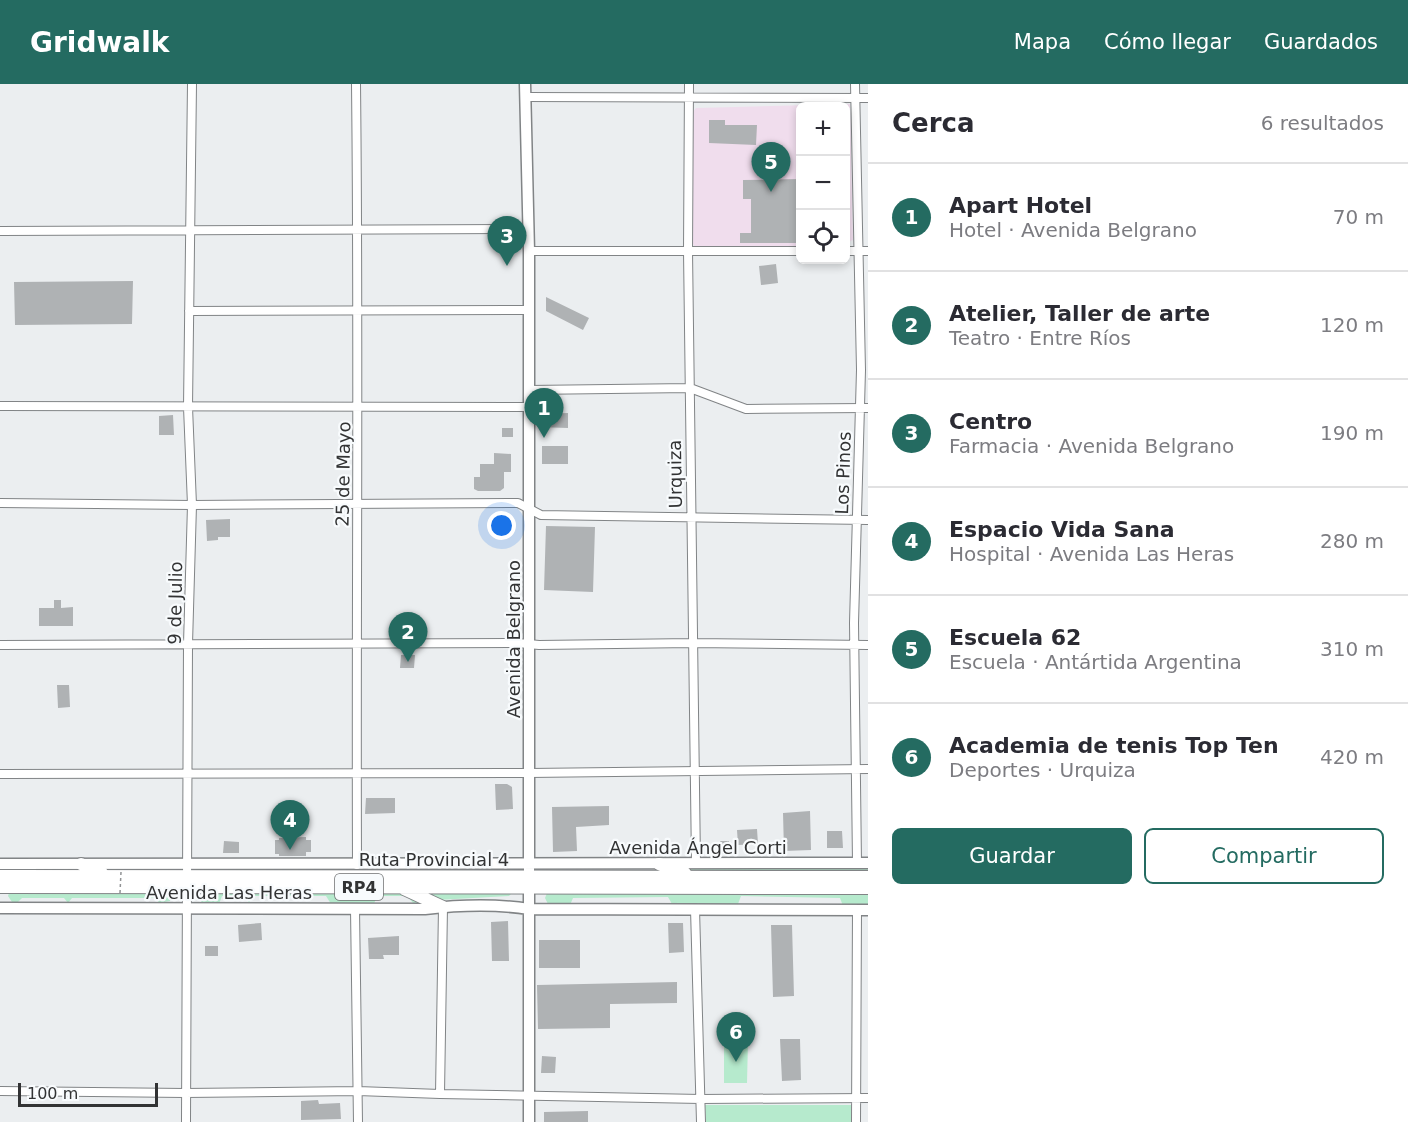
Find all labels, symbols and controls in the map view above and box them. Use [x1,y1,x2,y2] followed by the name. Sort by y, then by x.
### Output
[30,26,169,59] text: Gridwalk
[1014,30,1071,54] text: Mapa
[1104,30,1231,54] text: Cómo llegar
[1264,30,1378,54] text: Guardados
[796,102,850,264] map controls
[796,102,850,156] button: +
[892,108,975,138] text: Cerca
[1261,111,1384,135] text: 6 resultados
[752,142,790,192] pin: 5
[796,156,850,210] button: −
[949,193,1092,218] text: Apart Hotel
[905,205,918,229] text: 1
[1333,205,1384,229] text: 70 m
[796,210,850,264] button: locate
[488,216,526,266] pin: 3
[949,218,1197,242] text: Hotel · Avenida Belgrano
[949,301,1210,326] text: Atelier, Taller de arte
[905,313,918,337] text: 2
[1320,313,1384,337] text: 120 m
[949,326,1131,350] text: Teatro · Entre Ríos
[524,388,564,438] pin: 1
[949,409,1032,434] text: Centro
[332,421,354,527] street label: 25 de Mayo
[905,421,918,445] text: 3
[1320,421,1384,445] text: 190 m
[831,431,855,515] street label: Los Pinos
[949,434,1234,458] text: Farmacia · Avenida Belgrano
[664,440,686,508] street label: Urquiza
[487,511,516,540] your location
[949,517,1175,542] text: Espacio Vida Sana
[905,529,918,553] text: 4
[1320,529,1384,553] text: 280 m
[949,542,1234,566] text: Hospital · Avenida Las Heras
[503,560,524,718] street label: Avenida Belgrano
[164,561,186,645] street label: 9 de Julio
[388,612,428,662] pin: 2
[949,625,1081,650] text: Escuela 62
[905,637,918,661] text: 5
[1320,637,1384,661] text: 310 m
[949,650,1242,674] text: Escuela · Antártida Argentina
[949,733,1279,758] text: Academia de tenis Top Ten
[905,745,918,769] text: 6
[1320,745,1384,769] text: 420 m
[949,758,1136,782] text: Deportes · Urquiza
[270,800,310,850] pin: 4
[892,828,1132,884] button: Guardar
[1144,828,1384,884] button: Compartir
[609,837,787,858] street label: Avenida Ángel Corti
[359,849,509,870] street label: Ruta Provincial 4
[335,874,383,900] road number: RP4
[146,882,312,903] street label: Avenida Las Heras
[716,1012,756,1062] pin: 6
[18,1080,158,1108] scale bar
[27,1084,78,1103] text: 100 m

